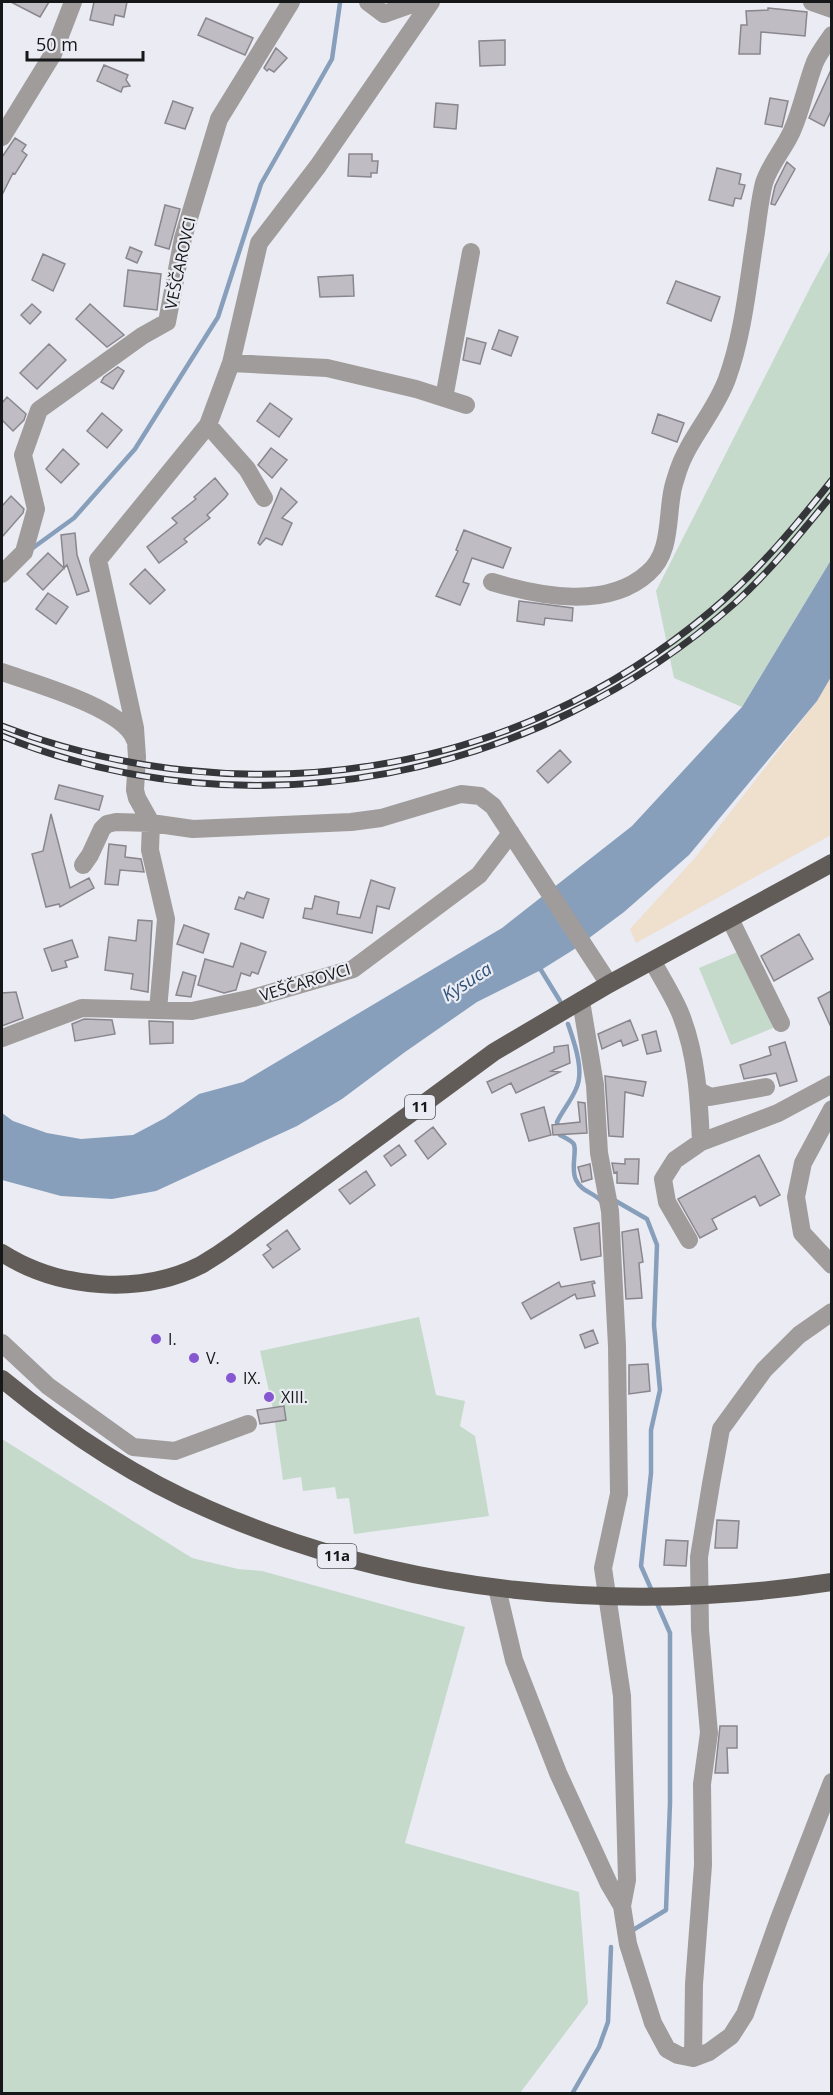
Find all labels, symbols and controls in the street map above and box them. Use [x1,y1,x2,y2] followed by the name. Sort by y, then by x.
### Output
[27,24,142,62] scale bar
[36,32,78,56] text: 50 m
[159,215,201,311] street label: VEŠČAROVCI
[437,956,496,1006] water label: Kysuca
[257,958,353,1006] street label: VEŠČAROVCI
[405,1095,435,1119] road number: 11
[168,1328,177,1350] place label: I.
[149,1332,163,1346] marker: I.
[206,1347,220,1369] place label: V.
[187,1351,201,1365] marker: V.
[243,1367,261,1389] place label: IX.
[224,1371,238,1385] marker: IX.
[281,1386,308,1408] place label: XIII.
[262,1390,276,1404] marker: XIII.
[318,1544,356,1568] road number: 11a

